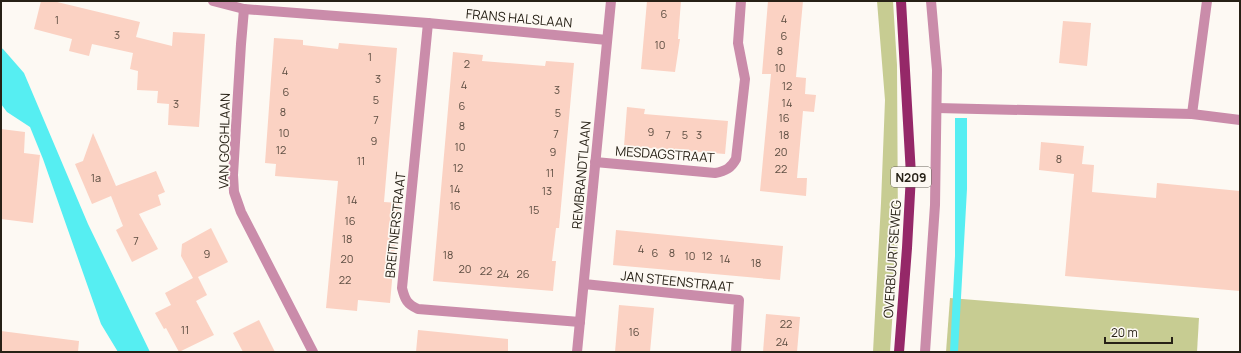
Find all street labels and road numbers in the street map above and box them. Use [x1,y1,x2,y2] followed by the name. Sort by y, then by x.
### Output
[465,4,573,32] street label: FRANS HALSLAAN
[214,93,234,189] street label: VAN GOGHLAAN
[567,120,595,230] street label: REMBRANDTLAAN
[615,142,715,166] street label: MESDAGSTRAAT
[891,167,931,187] road number: N209
[380,171,410,279] street label: BREITNERSTRAAT
[879,199,905,319] street label: OVERBUURTSEWEG
[620,266,734,296] street label: JAN STEENSTRAAT

